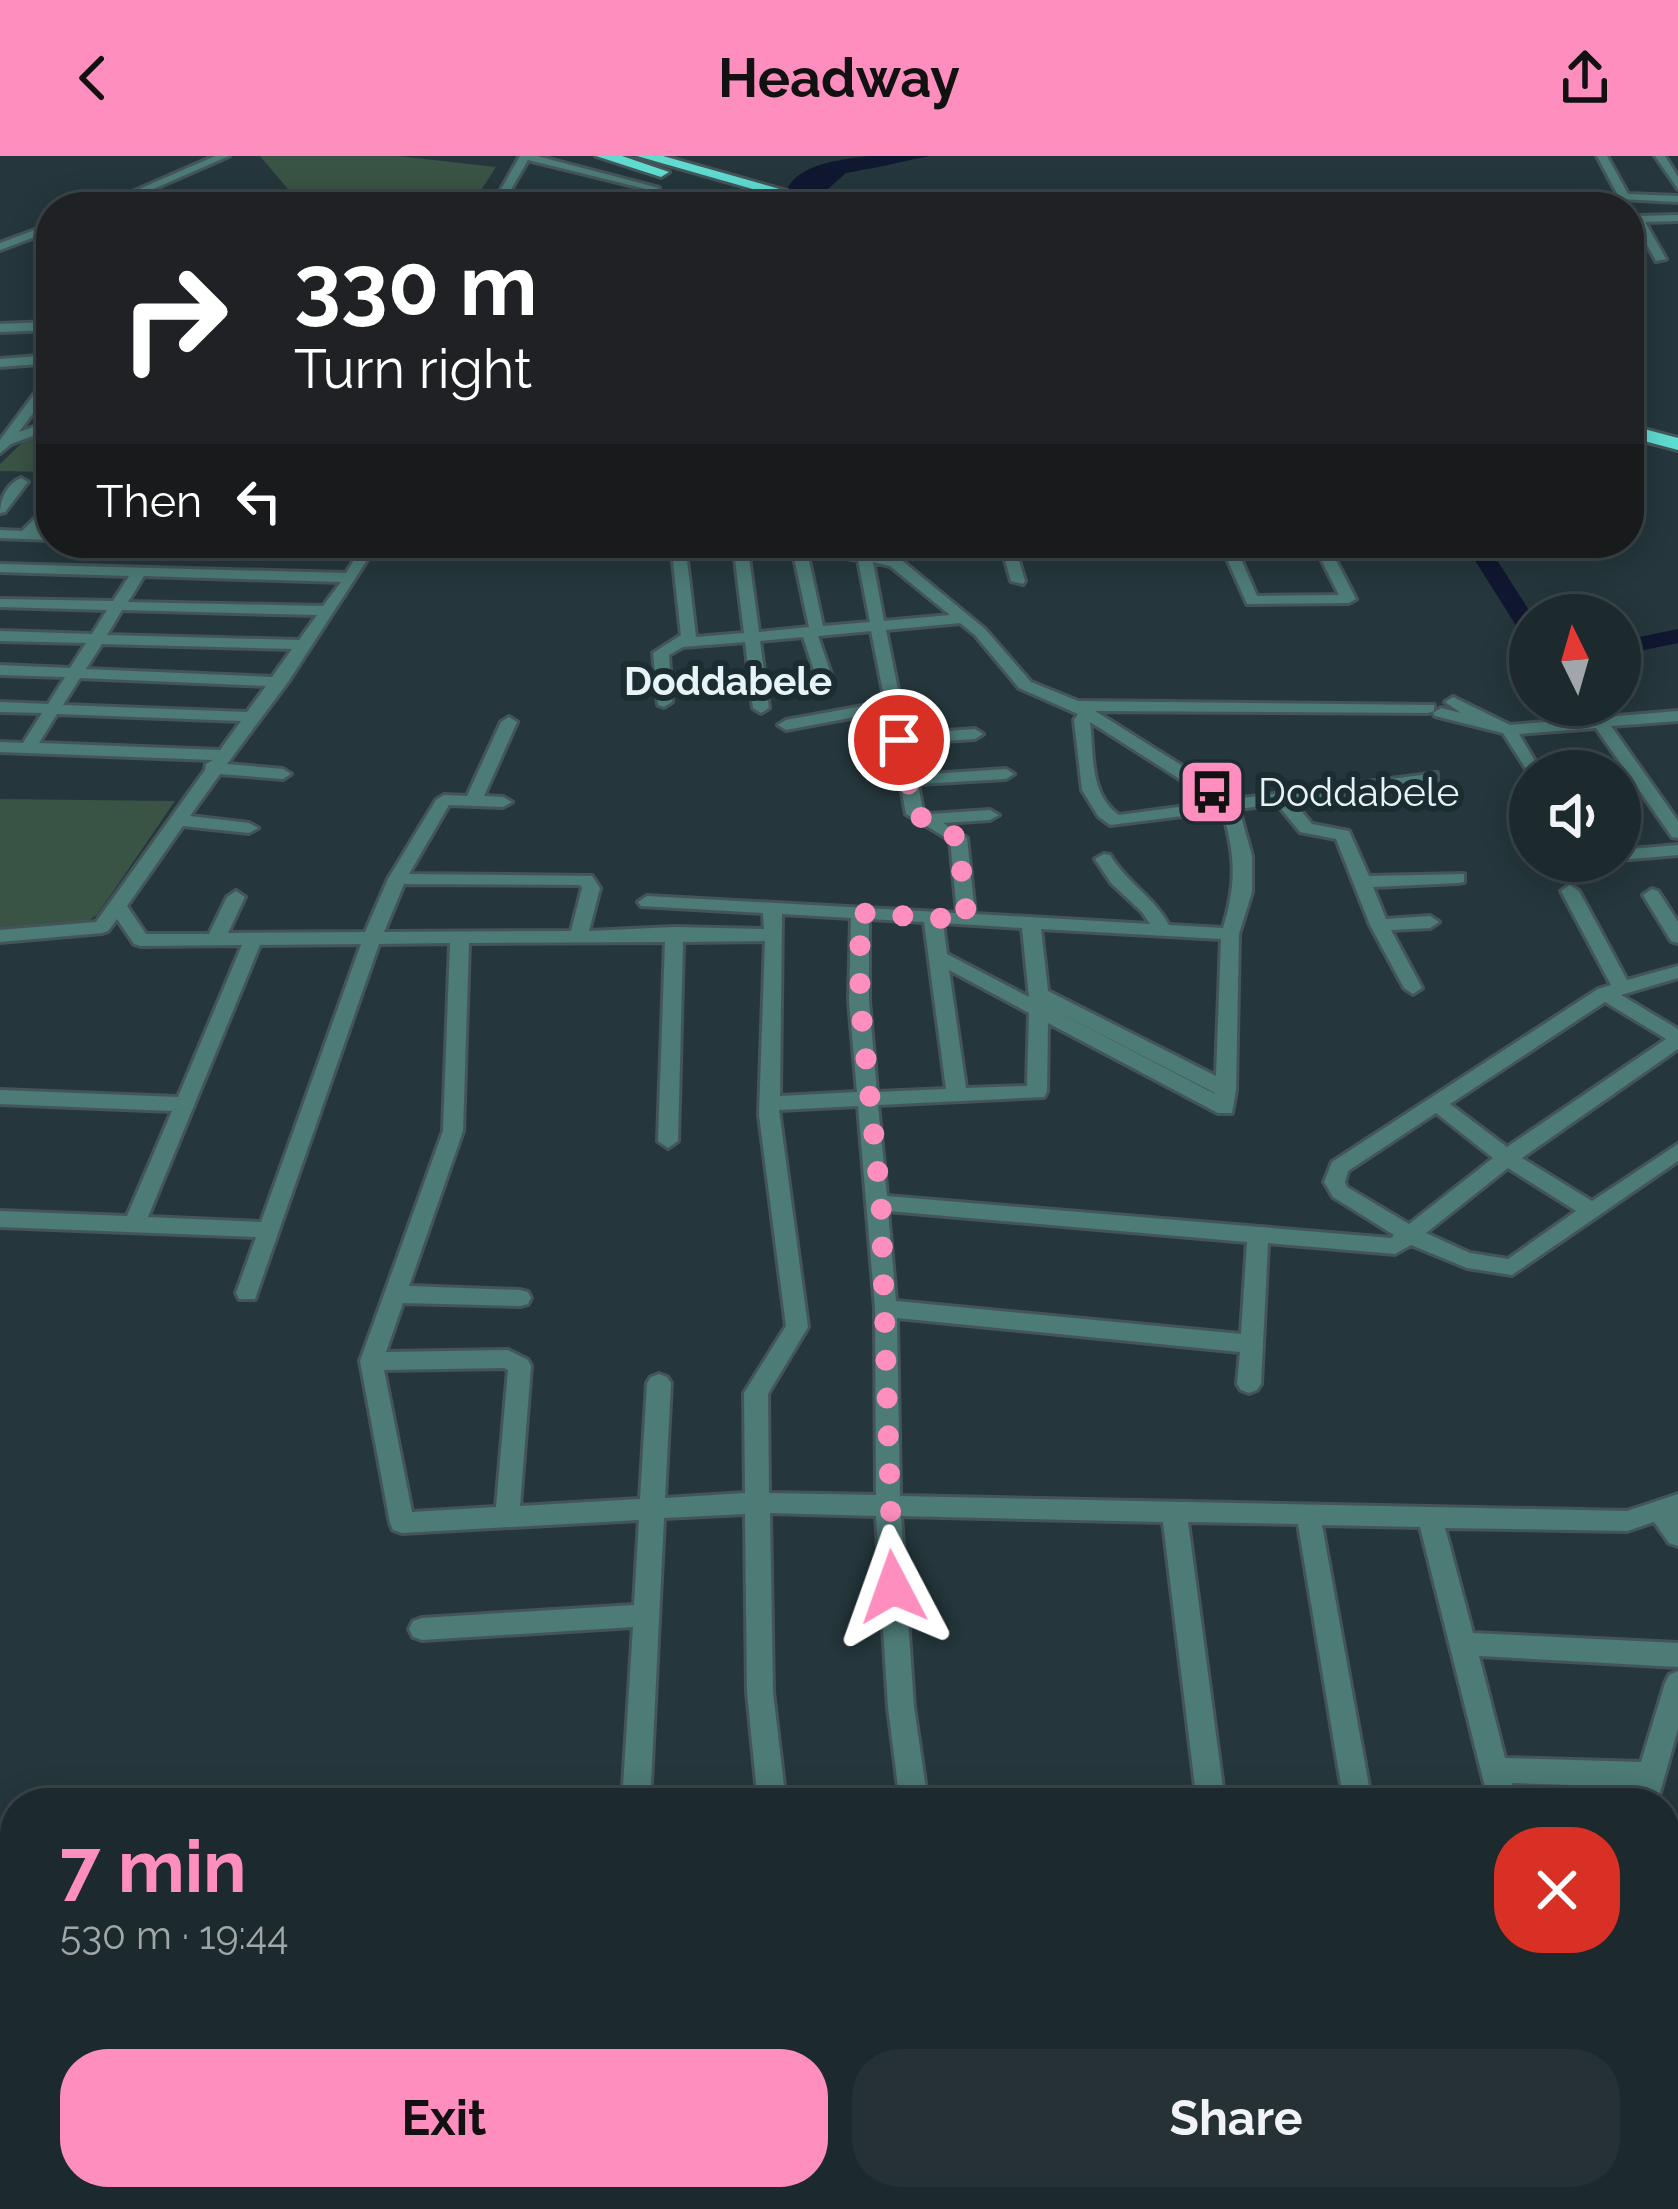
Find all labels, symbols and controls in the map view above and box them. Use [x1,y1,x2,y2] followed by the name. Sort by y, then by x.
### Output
[60,45,126,111] icon: back
[1552,45,1618,111] icon: share
[718,46,960,110] text: Headway
[294,236,538,335] text: 330 m
[96,240,252,396] icon: right
[294,337,532,401] text: Turn right
[226,468,292,534] icon: left
[96,475,202,528] text: Then
[1509,594,1641,726] north arrow
[1509,594,1641,882] map controls
[624,658,832,704] district label: Doddabele
[848,689,950,791] pin
[866,707,932,773] icon: arrive
[1509,750,1641,882] button: sound
[1177,757,1247,827] bus stop icon: Doddabele
[1258,769,1459,815] place label: Doddabele
[830,1524,956,1650] position arrow
[60,1824,247,1909] text: 7 min
[1494,1827,1620,1953] button: close
[60,1912,288,1958] text: 530 m · 19:44
[60,2049,828,2187] button: Exit
[852,2049,1620,2187] button: Share

